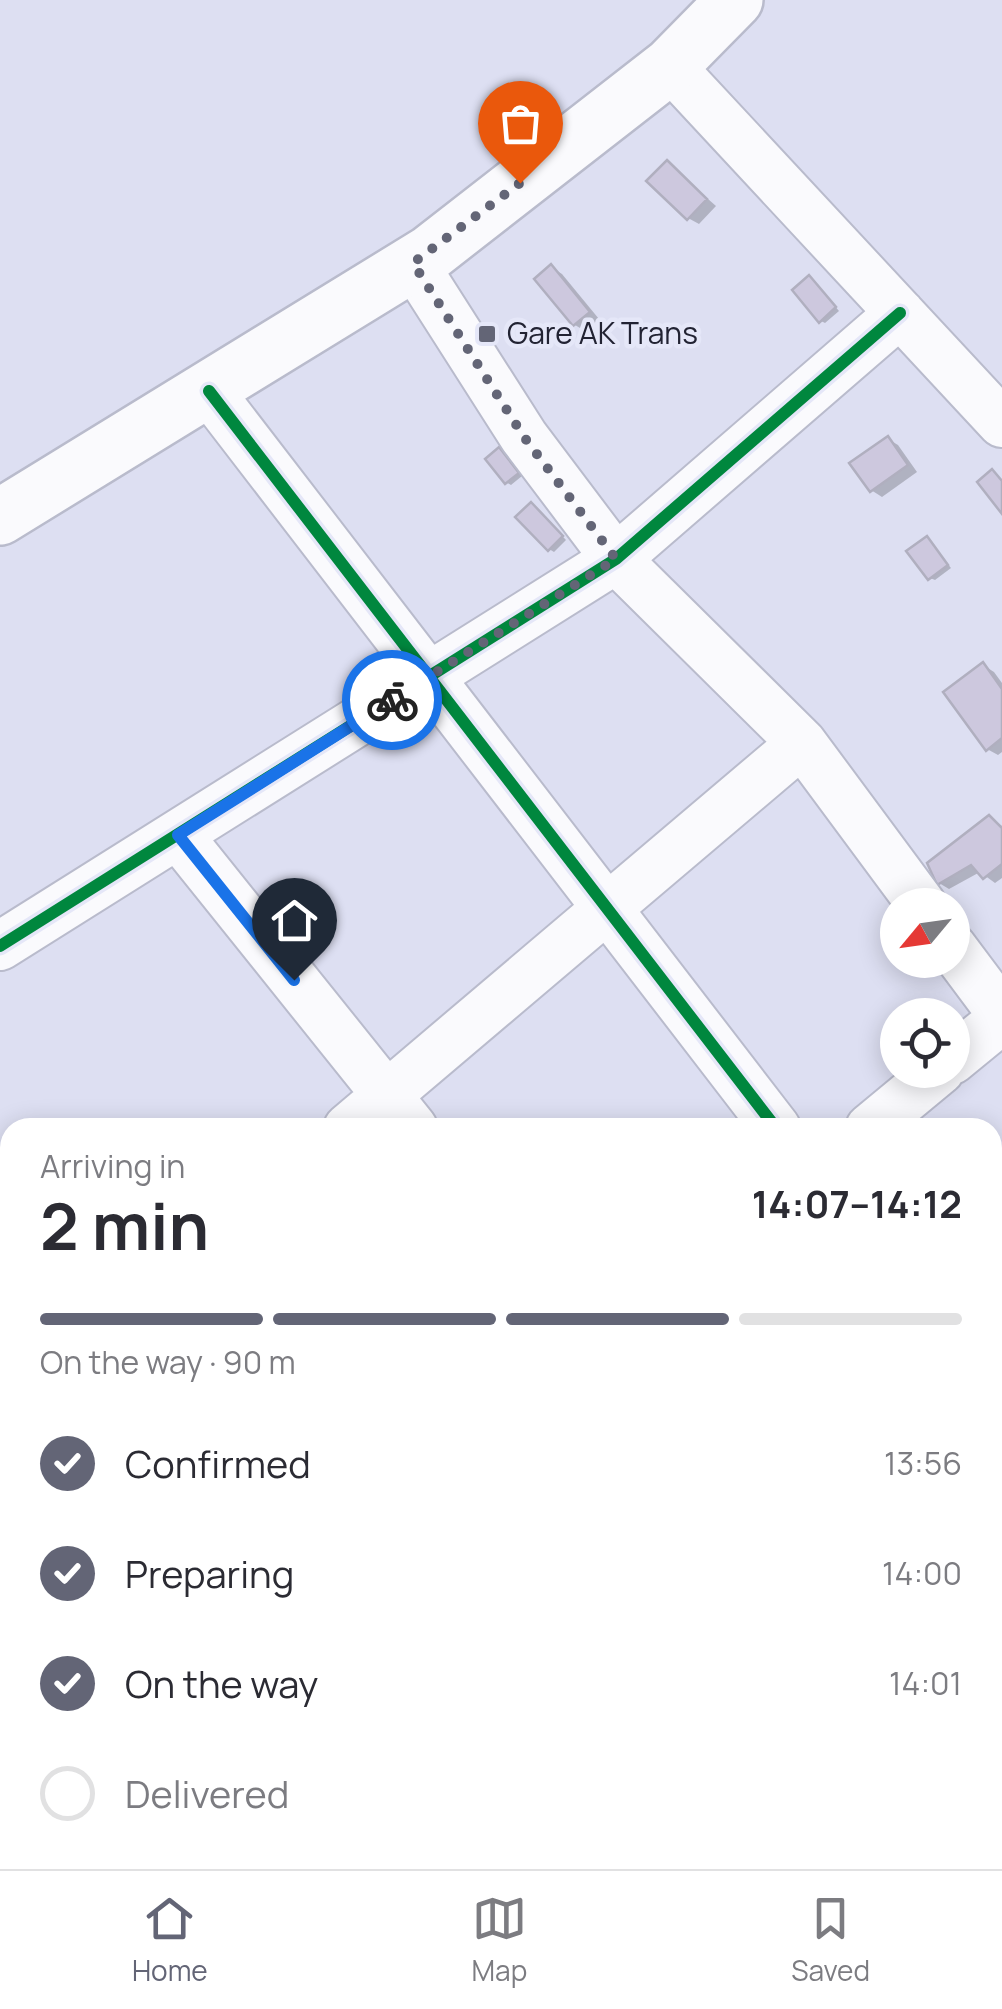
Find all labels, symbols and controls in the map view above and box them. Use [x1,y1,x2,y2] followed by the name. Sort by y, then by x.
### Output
[478,81,563,184] pin
[493,96,548,151] icon: bag
[507,312,698,353] place label: Gare AK Trans
[476,323,498,345] marker: Gare AK Trans
[342,650,442,750] courier
[365,673,420,728] icon: bike
[252,878,337,981] pin
[880,888,970,978] north arrow
[880,888,970,1088] map controls
[267,893,322,948] icon: home
[880,998,970,1088] button: locate
[40,1144,185,1188] text: Arriving in
[752,1177,962,1229] text: 14:07–14:12
[40,1181,209,1270] text: 2 min
[40,1340,296,1384] text: On the way · 90 m
[40,1436,95,1491] icon: check
[125,1437,311,1489] text: Confirmed
[884,1441,962,1485] text: 13:56
[40,1546,95,1601] icon: check
[125,1547,294,1599] text: Preparing
[882,1551,962,1595] text: 14:00
[40,1656,95,1711] icon: check
[125,1657,318,1709] text: On the way
[889,1661,962,1705] text: 14:01
[125,1767,289,1819] text: Delivered
[132,1891,208,1989] tab: Home
[472,1891,527,1989] tab: Map
[791,1891,870,1989] tab: Saved

